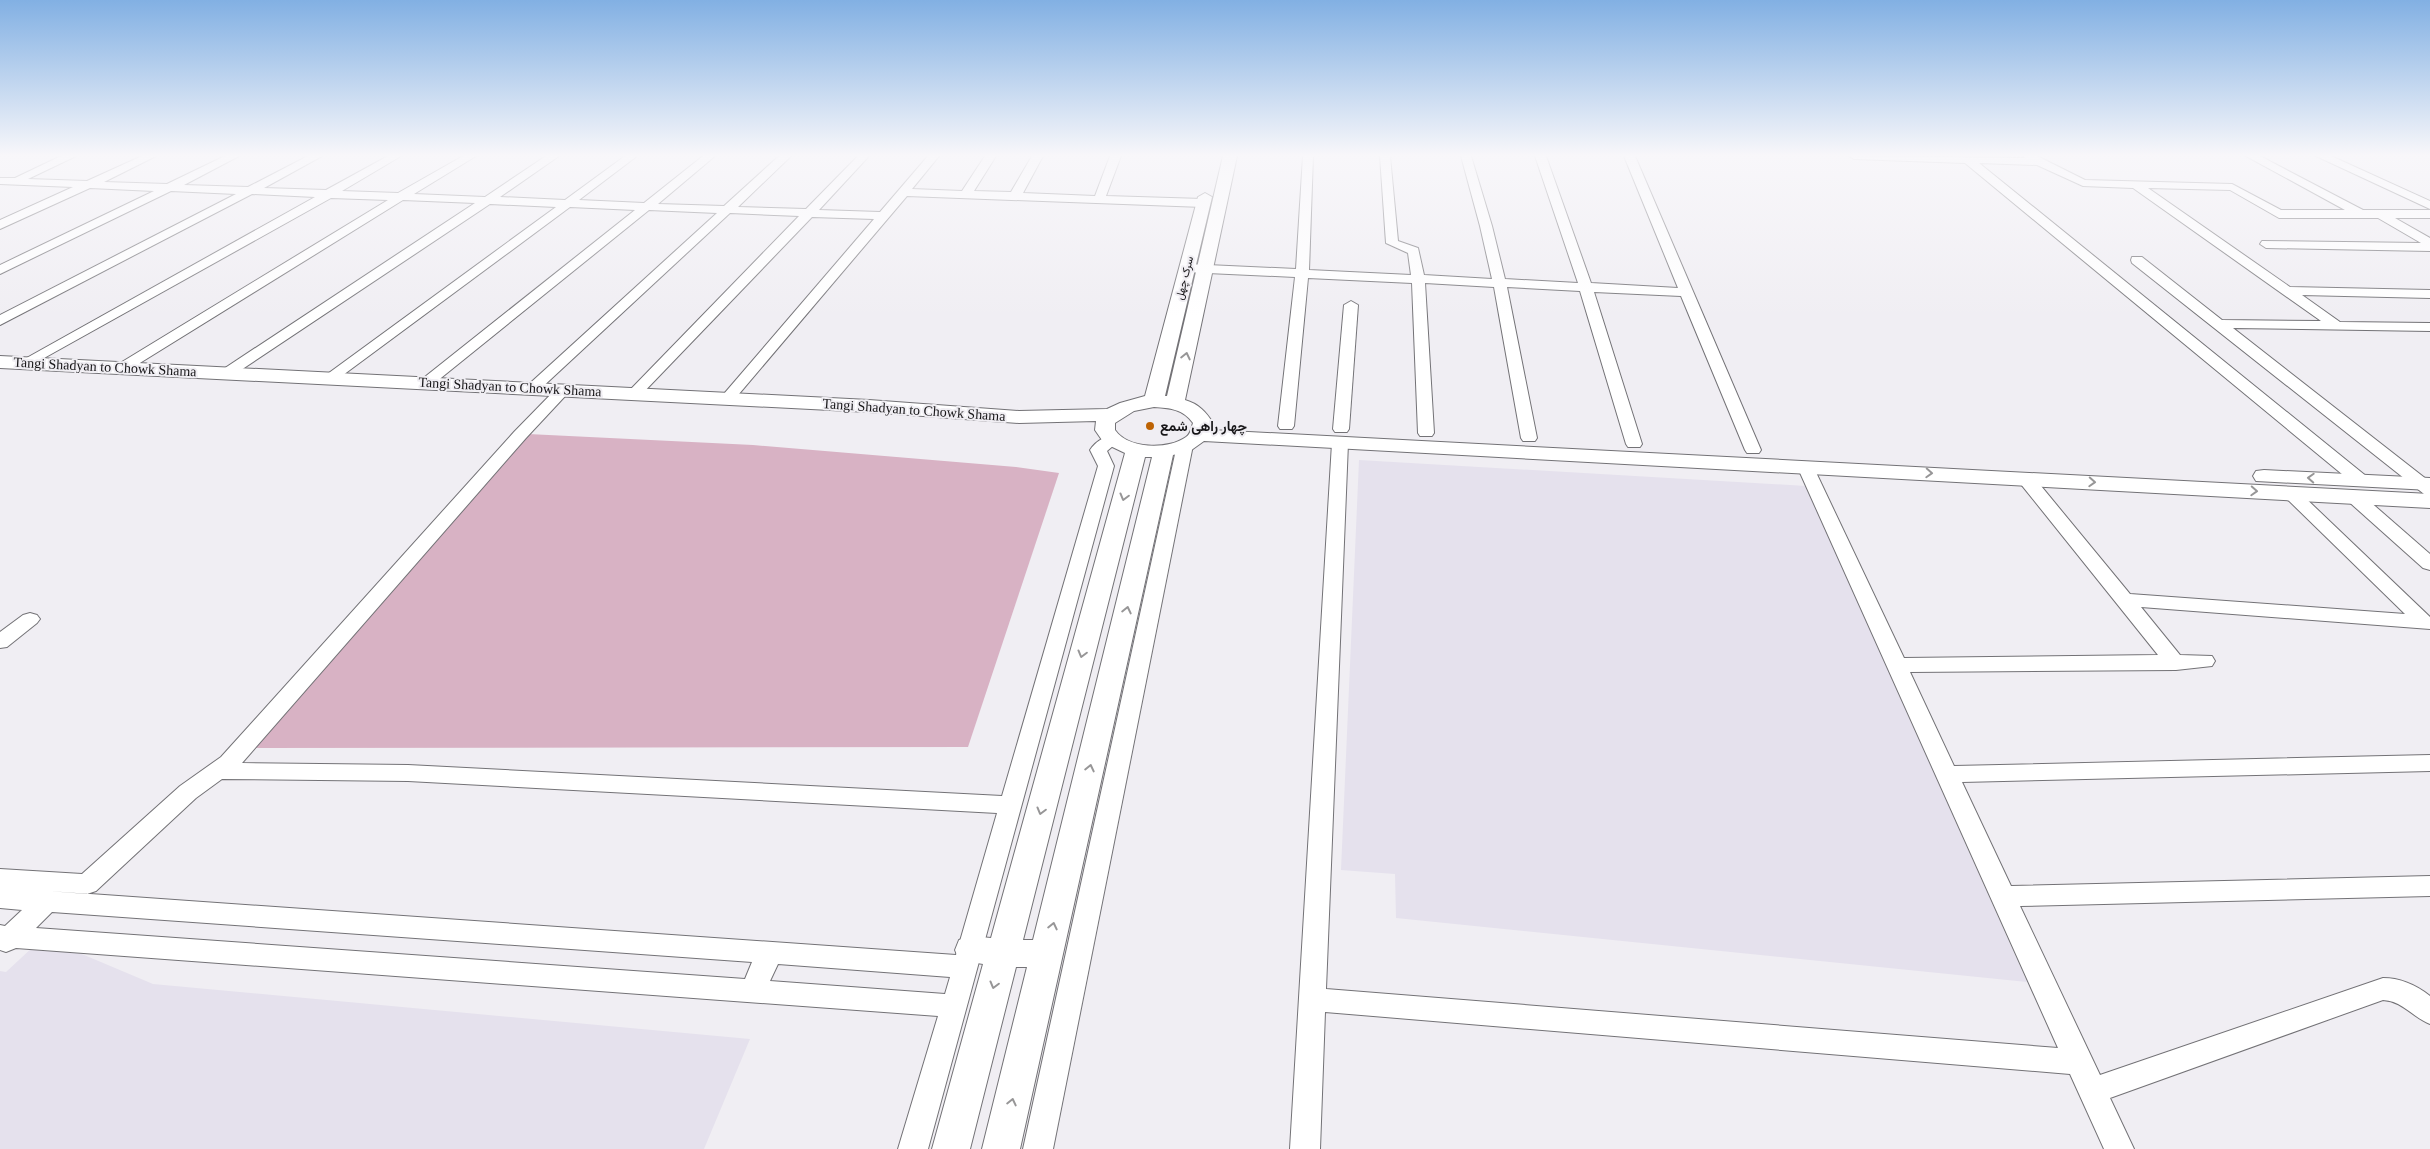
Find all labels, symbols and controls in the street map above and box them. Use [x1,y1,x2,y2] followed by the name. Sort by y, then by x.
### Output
[1173,255,1197,302] street label: سرک چهل
[1180,351,1190,360] one-way arrow
[13,355,198,379] street label: Tangi Shadyan to Chowk Shama
[418,375,603,399] street label: Tangi Shadyan to Chowk Shama
[822,396,1007,424] street label: Tangi Shadyan to Chowk Shama
[1160,419,1247,436] place label: چهار راهی شمع
[1144,420,1156,432] marker: چهار راهی شمع
[1926,468,1934,479] one-way arrow
[2307,472,2315,483] one-way arrow
[2088,477,2096,488] one-way arrow
[2250,486,2258,497] one-way arrow
[1119,493,1129,501] one-way arrow
[1121,605,1132,614] one-way arrow
[1077,650,1088,659] one-way arrow
[1084,763,1095,772] one-way arrow
[1036,807,1046,815] one-way arrow
[1047,922,1058,931] one-way arrow
[990,981,1000,989] one-way arrow
[1006,1097,1017,1106] one-way arrow

